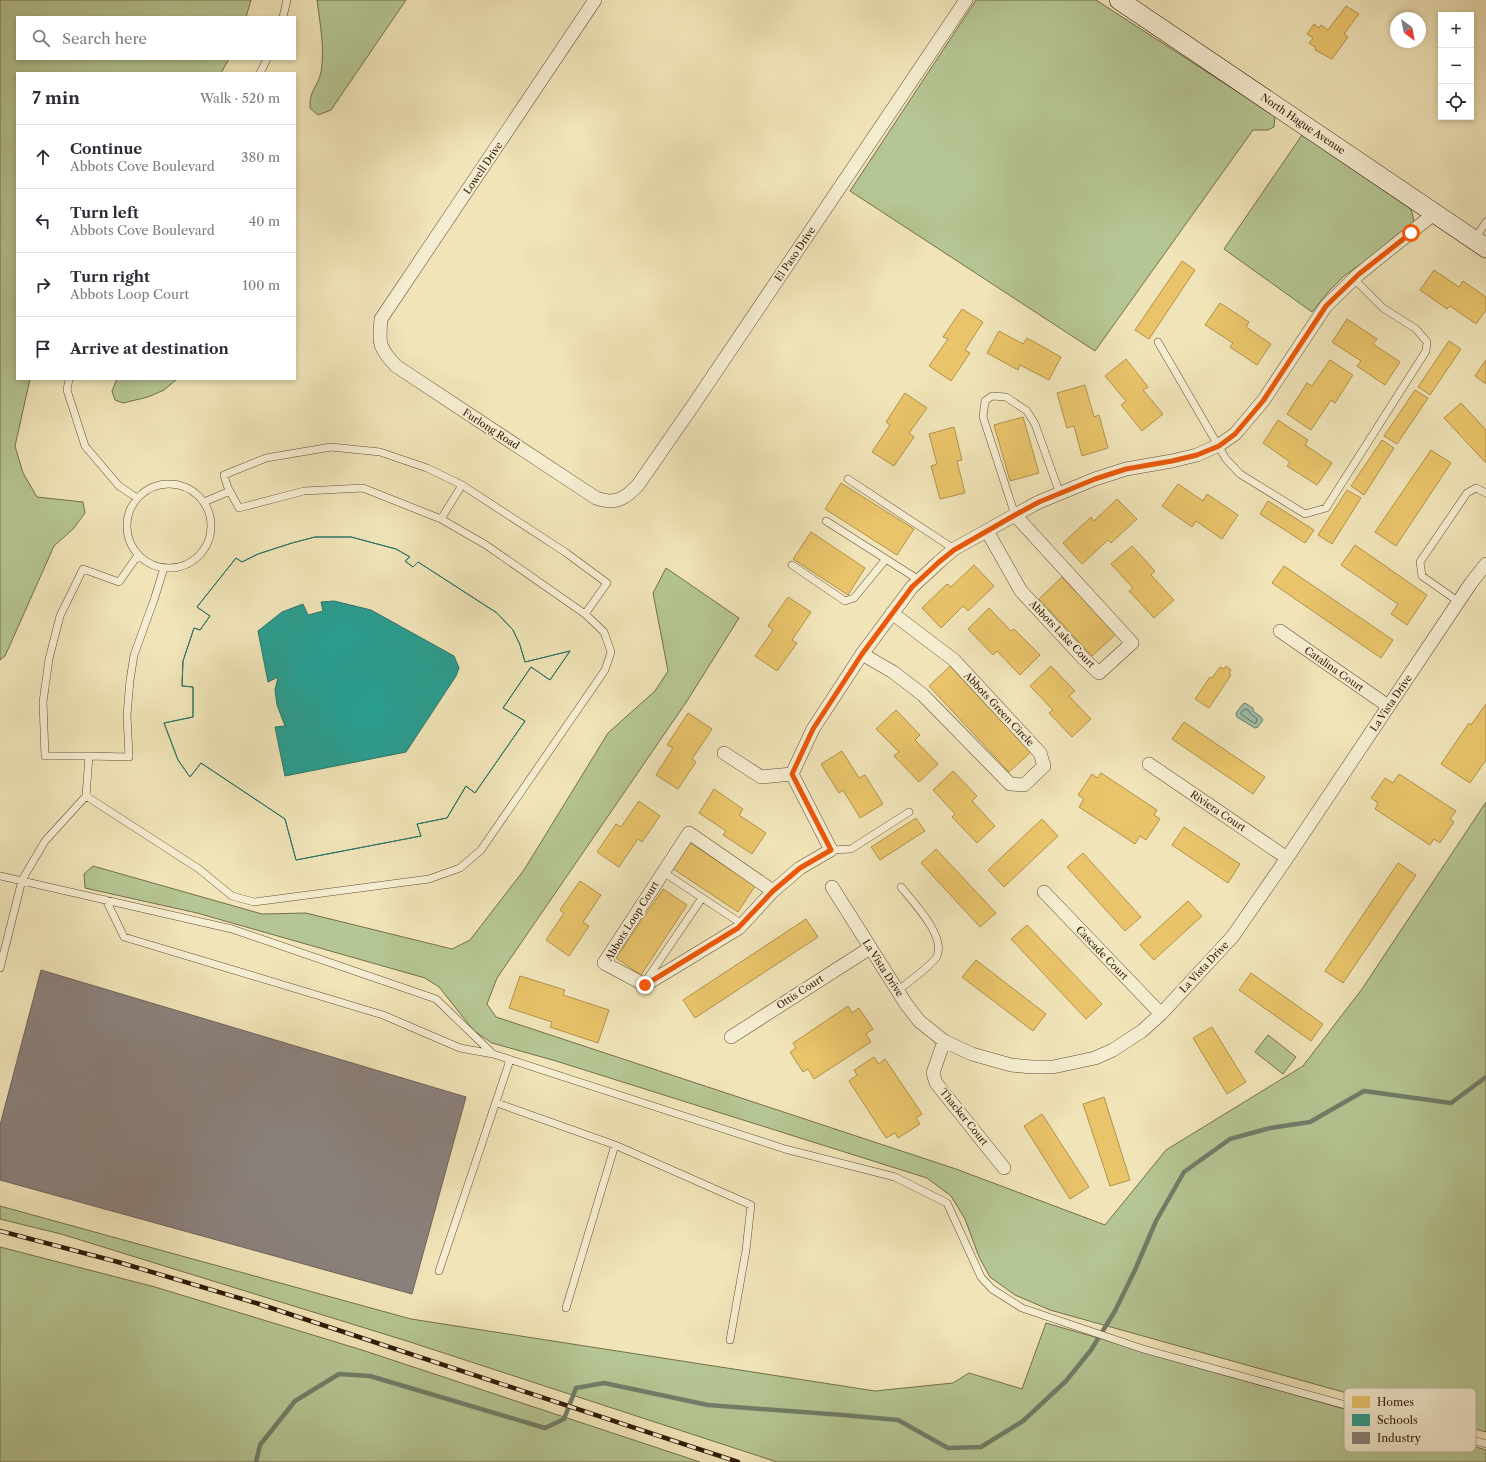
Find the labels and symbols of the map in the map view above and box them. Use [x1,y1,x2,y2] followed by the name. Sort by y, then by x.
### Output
[1390,12,1426,48] north arrow
[1258,91,1348,157] street label: North Hague Avenue
[461,139,506,197] street label: Lowell Drive
[772,224,818,284] street label: El Paso Drive
[1402,224,1420,242] route start
[460,406,522,452] street label: Furlong Road
[1026,597,1098,671] street label: Abbots Lake Court
[1302,644,1367,695] street label: Catalina Court
[960,668,1037,749] street label: Abbots Green Circle
[1367,672,1415,734] street label: La Vista Drive
[1188,788,1249,835] street label: Riviera Court
[602,878,662,964] street label: Abbots Loop Court
[1073,923,1131,983] street label: Cascade Court
[860,937,907,999] street label: La Vista Drive
[1177,938,1231,996] street label: La Vista Drive
[774,972,826,1012] street label: Ottis Court
[636,976,654,994] route end
[937,1086,991,1149] street label: Thacker Court
[1344,1388,1476,1452] legend
[1377,1395,1414,1409] text: Homes
[1377,1413,1418,1427] text: Schools
[1377,1431,1422,1445] text: Industry

